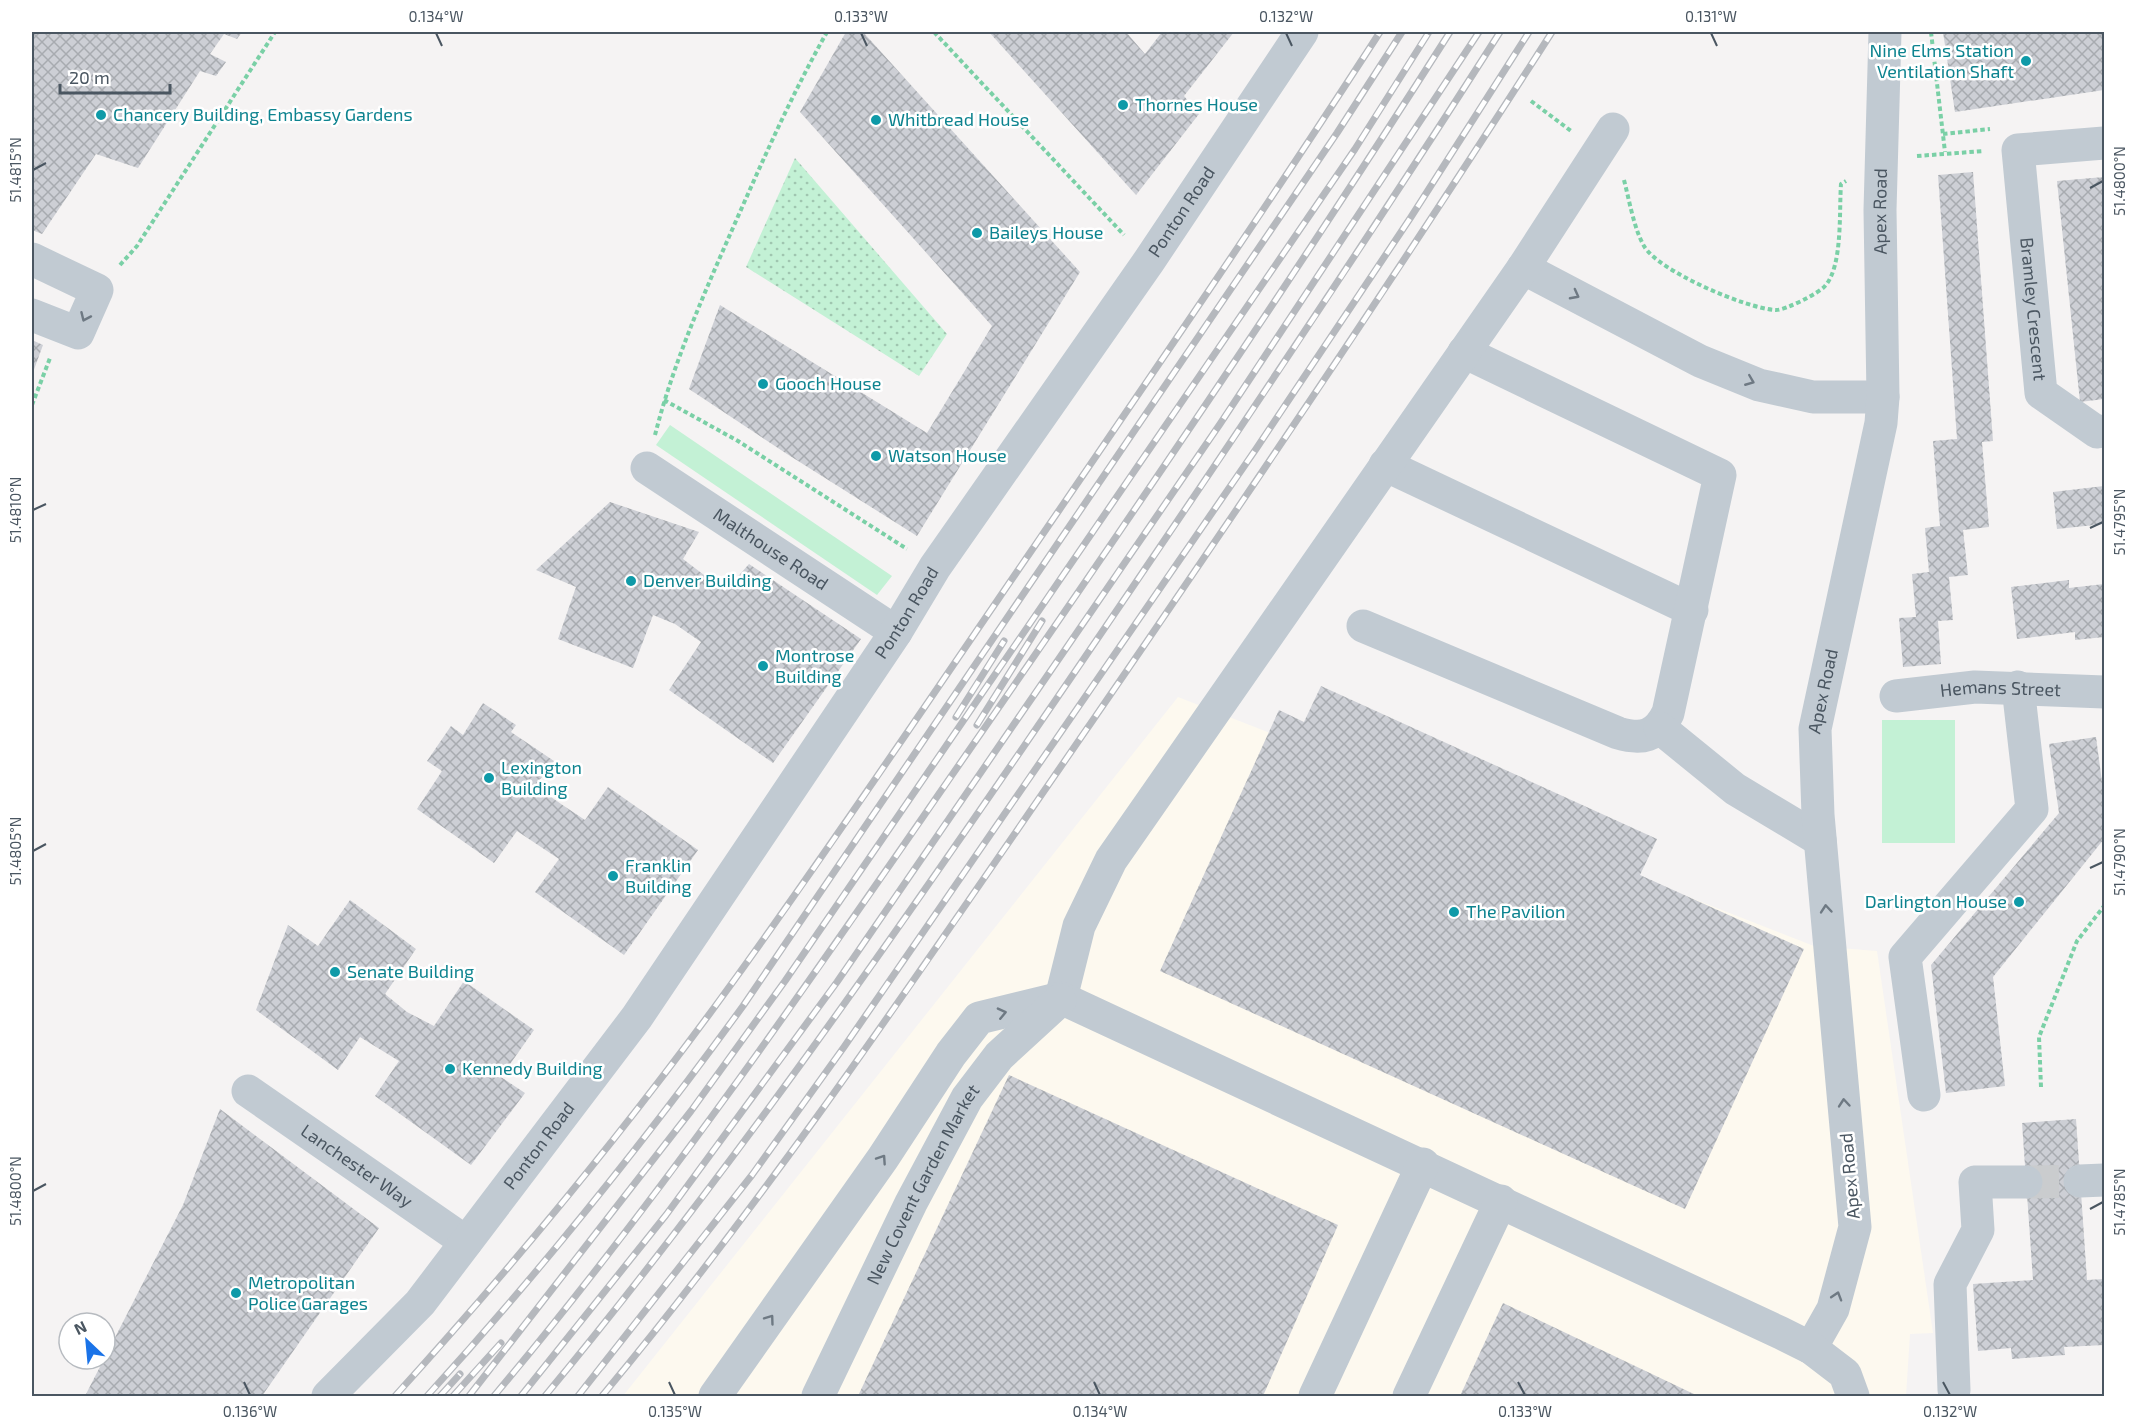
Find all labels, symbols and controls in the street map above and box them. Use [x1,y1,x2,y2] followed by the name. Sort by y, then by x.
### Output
[408,7,464,25] text: 0.134°W
[834,7,888,25] text: 0.133°W
[1259,7,1313,25] text: 0.132°W
[1685,7,1737,25] text: 0.131°W
[1870,39,2014,82] place label: Nine Elms Station Ventilation Shaft
[2019,54,2033,68] marker: Nine Elms Station Ventilation Shaft
[60,57,170,95] scale bar
[69,66,110,88] text: 20 m
[1135,93,1258,115] place label: Thornes House
[1116,98,1130,112] marker: Thornes House
[113,103,413,125] place label: Chancery Building, Embassy Gardens
[94,108,108,122] marker: Chancery Building, Embassy Gardens
[888,108,1029,130] place label: Whitbread House
[869,113,883,127] marker: Whitbread House
[6,137,24,203] text: 51.4815°N
[2110,146,2128,216] text: 51.4800°N
[1143,162,1219,261] street label: Ponton Road
[1868,168,1891,255] street label: Apex Road
[989,221,1103,243] place label: Baileys House
[970,226,984,240] marker: Baileys House
[2016,236,2052,382] street label: Bramley Crescent
[1568,288,1579,299] one-way arrow
[81,310,93,321] one-way arrow
[775,372,881,394] place label: Gooch House
[1743,374,1754,386] one-way arrow
[756,377,770,391] marker: Gooch House
[888,444,1007,466] place label: Watson House
[869,449,883,463] marker: Watson House
[6,477,24,543] text: 51.4810°N
[2110,489,2128,555] text: 51.4795°N
[710,503,833,594] street label: Malthouse Road
[869,562,943,662] street label: Ponton Road
[643,569,772,591] place label: Denver Building
[624,574,638,588] marker: Denver Building
[775,644,854,687] place label: Montrose Building
[1802,647,1842,736] street label: Apex Road
[756,659,770,673] marker: Montrose Building
[1939,675,2062,701] street label: Hemans Street
[501,756,582,799] place label: Lexington Building
[482,771,496,785] marker: Lexington Building
[6,817,24,885] text: 51.4805°N
[2110,828,2128,896] text: 51.4790°N
[625,854,692,897] place label: Franklin Building
[606,869,620,883] marker: Franklin Building
[1865,890,2007,912] place label: Darlington House
[2012,895,2026,909] marker: Darlington House
[1466,900,1566,922] place label: The Pavilion
[1447,905,1461,919] marker: The Pavilion
[1820,905,1833,914] one-way arrow
[347,960,474,982] place label: Senate Building
[328,965,342,979] marker: Senate Building
[996,1007,1006,1020] one-way arrow
[462,1057,603,1079] place label: Kennedy Building
[443,1062,457,1076] marker: Kennedy Building
[861,1079,984,1288] street label: New Covent Garden Market
[498,1097,579,1194] street label: Ponton Road
[1838,1099,1851,1108] one-way arrow
[297,1119,418,1212] street label: Lanchester Way
[1834,1132,1864,1220] street label: Apex Road
[875,1155,886,1166] one-way arrow
[6,1156,24,1226] text: 51.4800°N
[2110,1168,2128,1236] text: 51.4785°N
[248,1271,368,1314] place label: Metropolitan Police Garages
[229,1286,243,1300] marker: Metropolitan Police Garages
[1830,1291,1842,1302] one-way arrow
[57,1311,117,1371] north arrow
[762,1315,773,1326] one-way arrow
[71,1316,90,1338] text: N
[223,1402,277,1420] text: 0.136°W
[648,1402,702,1420] text: 0.135°W
[1072,1402,1128,1420] text: 0.134°W
[1498,1402,1552,1420] text: 0.133°W
[1923,1402,1977,1420] text: 0.132°W

